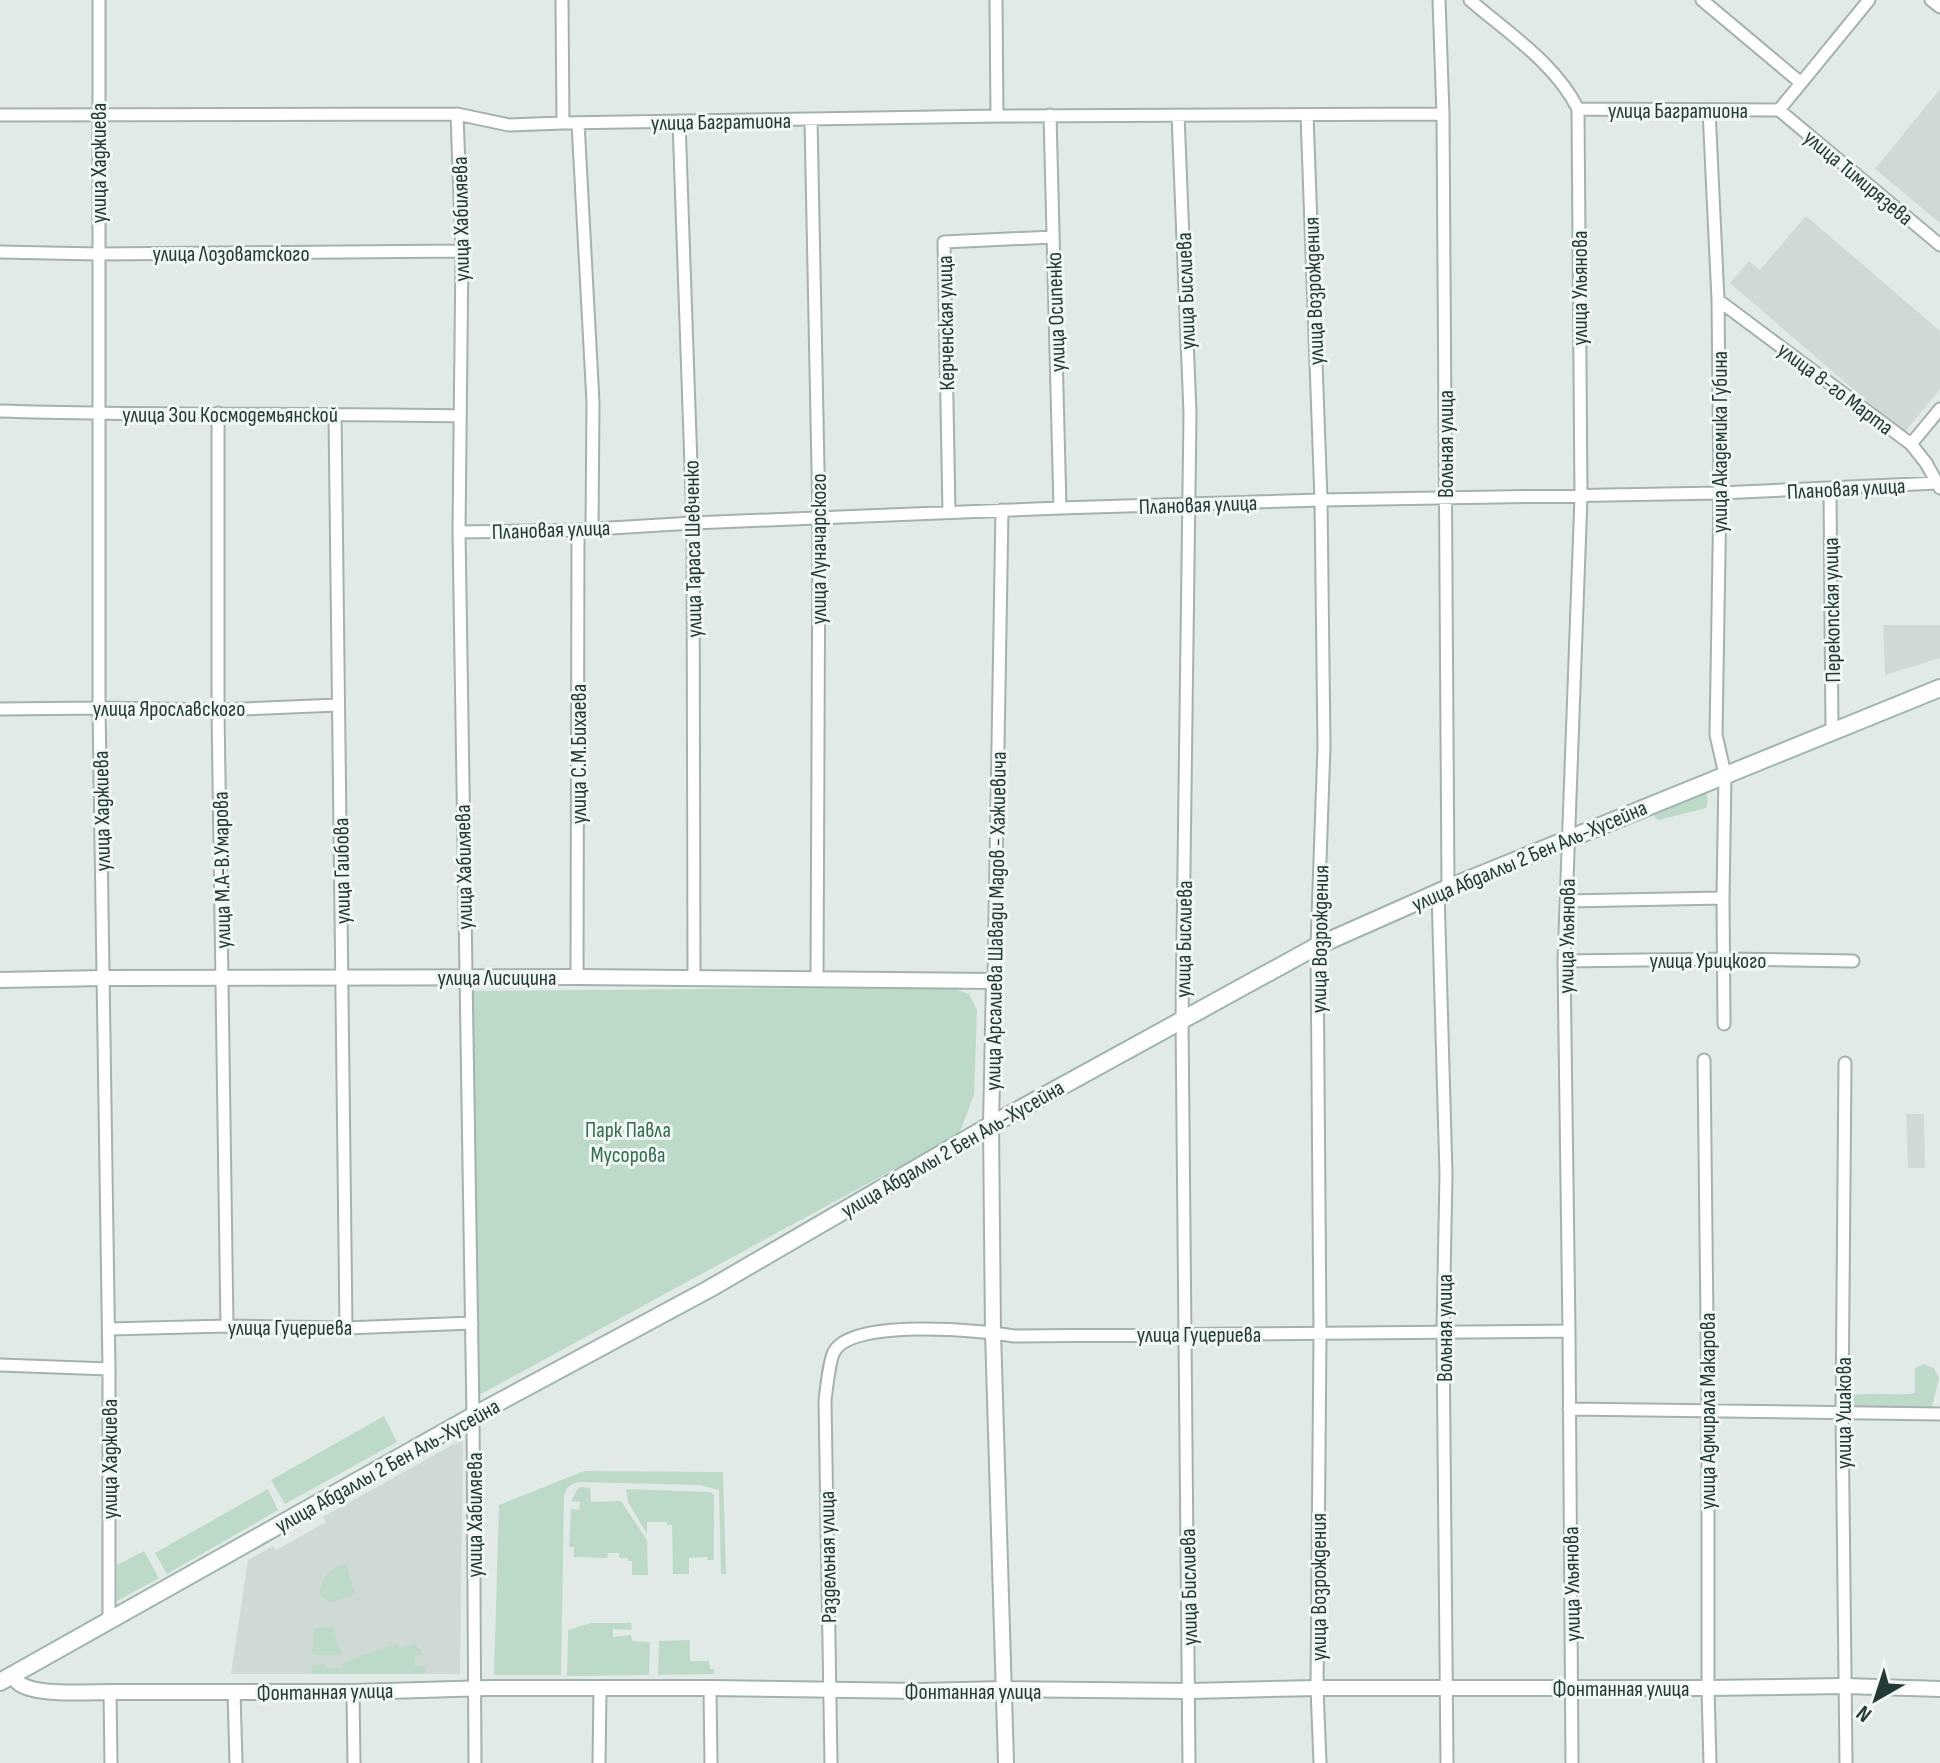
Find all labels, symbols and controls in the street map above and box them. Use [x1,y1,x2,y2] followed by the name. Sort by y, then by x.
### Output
[1608,98,1748,125] street label: улица Багратиона
[86,103,113,223] street label: улица Хаджиева
[651,108,791,137] street label: улица Багратиона
[1798,124,1918,232] street label: улица Тимирязева
[447,156,476,282] street label: улица Хабиляева
[1298,216,1331,365] street label: улица Возрождения
[1567,230,1594,346] street label: улица Ульянова
[1171,232,1202,350] street label: улица Бислиева
[152,241,310,268] street label: улица Лозоватского
[1041,252,1072,372] street label: улица Осипенко
[932,255,961,391] street label: Керченская улица
[1772,337,1898,442] street label: улица 8-го Марта
[1707,351,1734,533] street label: улица Академика Губина
[1433,390,1460,498] street label: Вольная улица
[122,402,338,429] street label: улица Зои Космодемьянской
[678,460,709,638] street label: улица Тараса Шевченко
[806,473,833,625] street label: улица Луначарского
[1786,473,1906,506] street label: Плановая улица
[1138,490,1258,521] street label: Плановая улица
[491,515,611,546] street label: Плановая улица
[1818,537,1847,683] street label: Перекопская улица
[566,684,593,824] street label: улица С.М.Бихаева
[93,696,245,723] street label: улица Ярославского
[88,750,117,872] street label: улица Хаджиева
[980,751,1013,1091] street label: улица Арсалиева Шавади Мадов - Хажиевича
[208,791,237,949] street label: улица М.А-В.Умарова
[1408,795,1651,918] street label: улица Абдаллы 2 Бен Аль-Хусейна
[450,804,479,930] street label: улица Хабиляева
[328,817,357,924] street label: улица Гаибова
[1306,865,1335,1013] street label: улица Возрождения
[1553,878,1582,994] street label: улица Ульянова
[1170,880,1199,998] street label: улица Бислиева
[1650,948,1766,975] street label: улица Урицкого
[437,965,557,992] street label: улица Лисицина
[836,1074,1069,1224] street label: улица Абдаллы 2 Бен Аль-Хусейна
[585,1117,671,1169] park label: Парк Павла Мусорова
[1432,1274,1459,1382] street label: Вольная улица
[1695,1313,1722,1509] street label: улица Адмирала Макарова
[228,1315,352,1342] street label: улица Гуцериева
[1137,1322,1261,1349] street label: улица Гуцериева
[1831,1357,1858,1469] street label: улица Ушакова
[271,1393,505,1539] street label: улица Абдаллы 2 Бен Аль-Хусейна
[97,1399,124,1519] street label: улица Хаджиева
[462,1452,489,1578] street label: улица Хабиляева
[814,1491,843,1623] street label: Раздельная улица
[1306,1513,1333,1661] street label: улица Возрождения
[1558,1526,1587,1642] street label: улица Ульянова
[1175,1528,1204,1646] street label: улица Бислиева
[1836,1659,1916,1739] north arrow
[1553,1676,1689,1703] street label: Фонтанная улица
[256,1678,394,1707] street label: Фонтанная улица
[905,1679,1041,1706] street label: Фонтанная улица
[1851,1699,1877,1728] text: N

